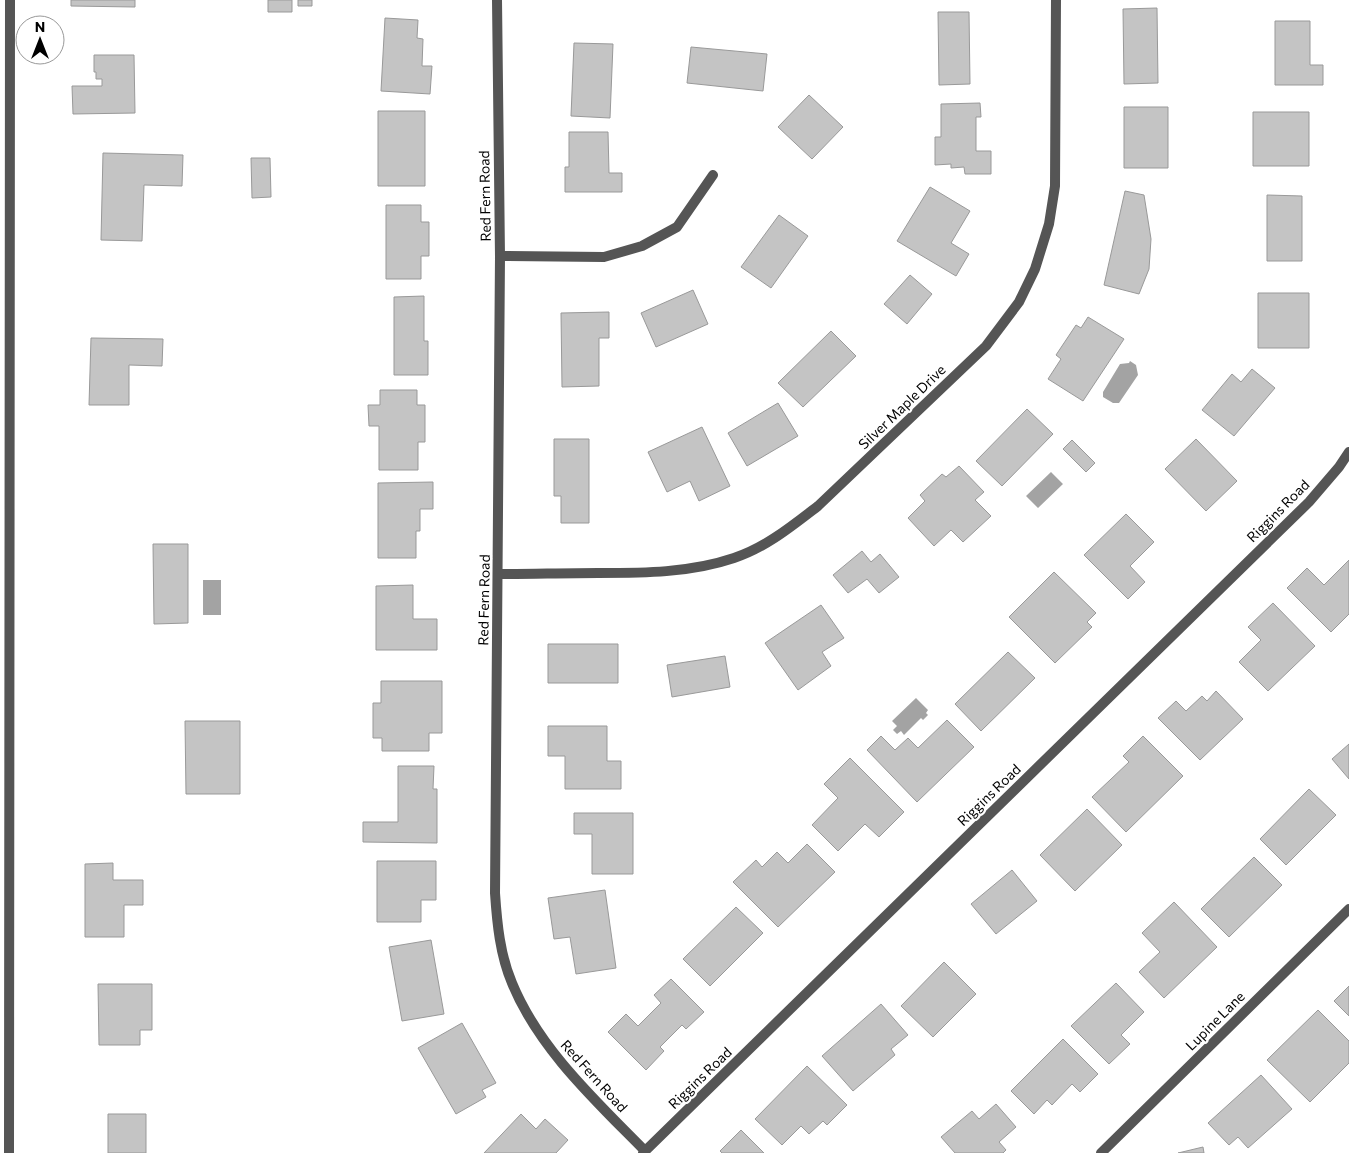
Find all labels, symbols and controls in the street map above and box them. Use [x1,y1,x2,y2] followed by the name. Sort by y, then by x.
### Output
[15,15,65,65] north arrow
[35,18,45,35] text: N
[475,150,494,242] street label: Red Fern Road
[855,361,949,452] street label: Silver Maple Drive
[1243,476,1312,545] street label: Riggins Road
[474,554,493,646] street label: Red Fern Road
[953,760,1024,829] street label: Riggins Road
[1182,988,1248,1054] street label: Lupine Lane
[558,1036,631,1115] street label: Red Fern Road
[664,1043,735,1112] street label: Riggins Road

